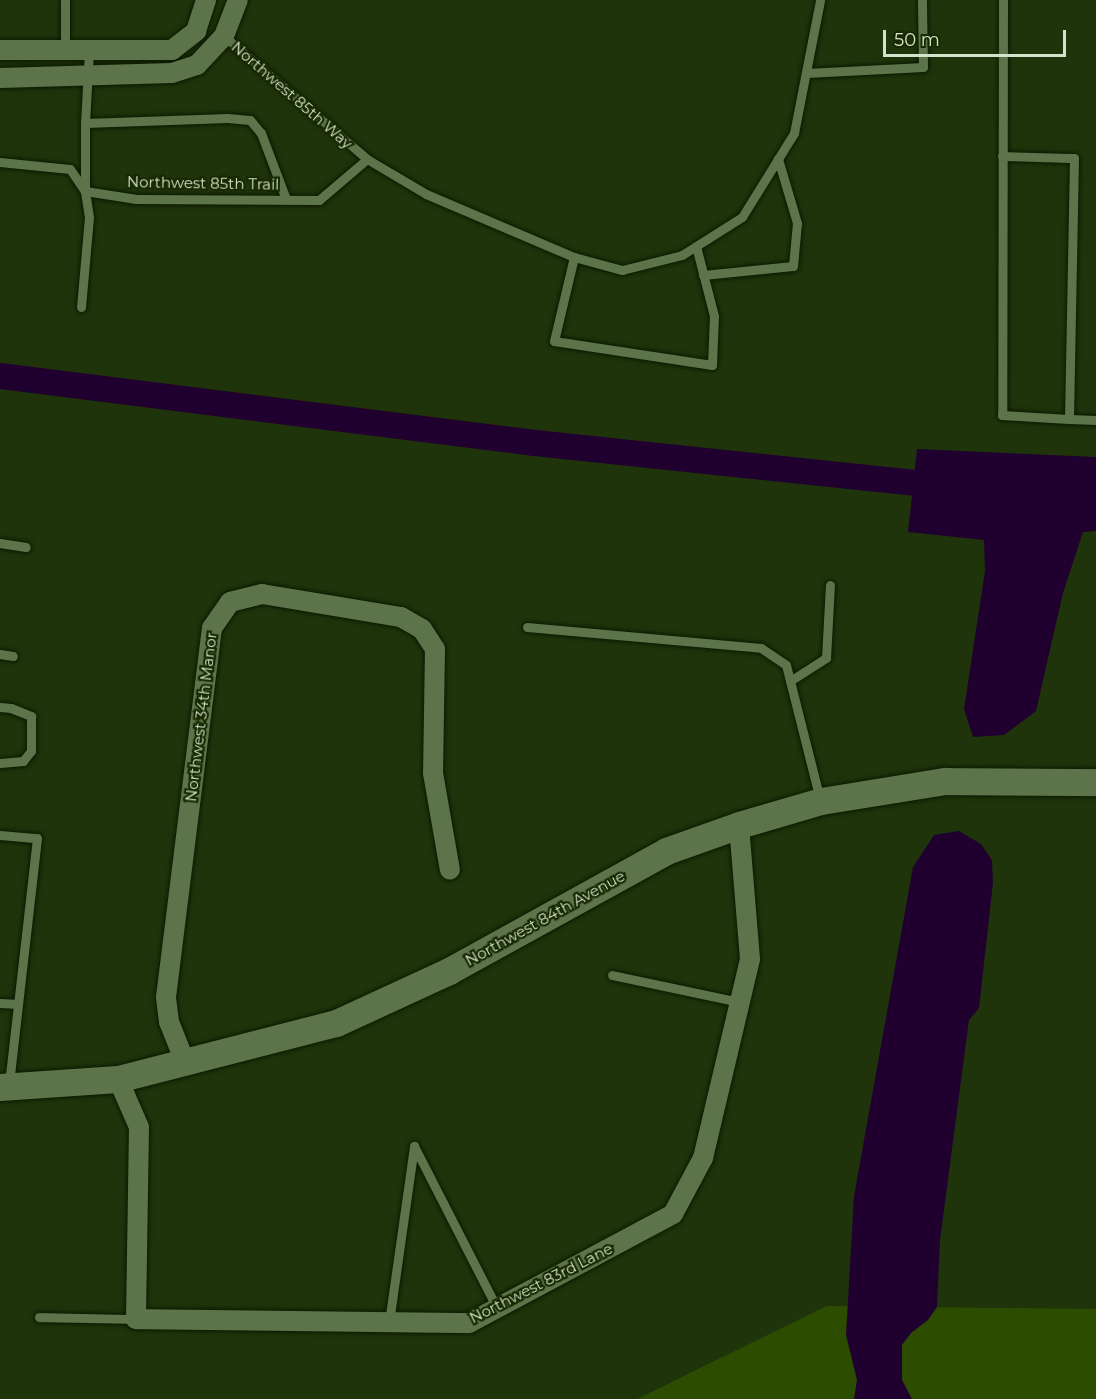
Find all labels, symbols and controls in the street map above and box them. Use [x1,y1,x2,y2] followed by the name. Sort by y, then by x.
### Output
[886,18,1069,56] scale bar
[894,29,940,51] text: 50 m
[228,38,356,152] street label: Northwest 85th Way
[127,173,279,193] street label: Northwest 85th Trail
[182,631,220,803] street label: Northwest 34th Manor
[462,867,628,969] street label: Northwest 84th Avenue
[466,1239,616,1327] street label: Northwest 83rd Lane

